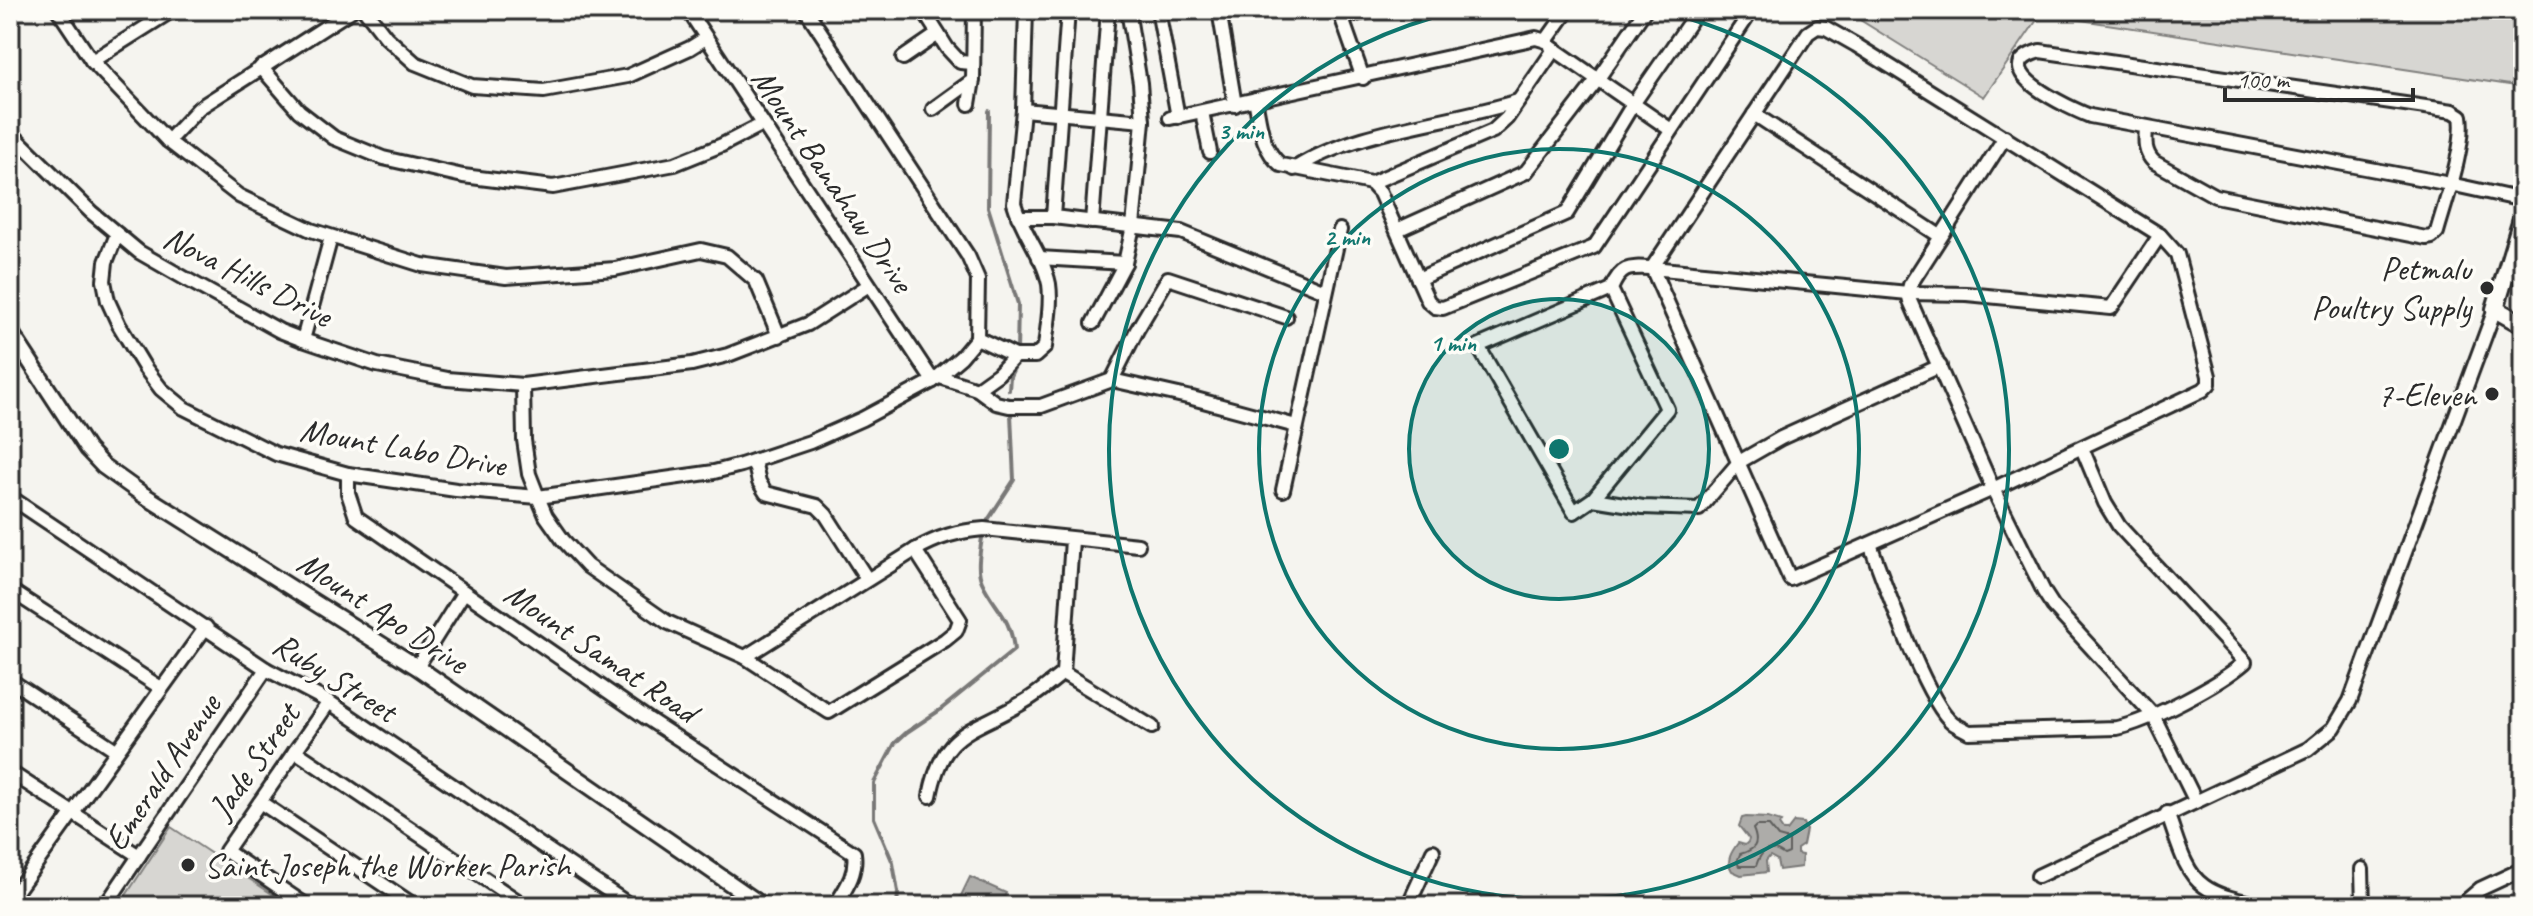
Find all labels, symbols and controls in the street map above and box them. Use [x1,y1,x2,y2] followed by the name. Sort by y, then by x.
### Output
[2225,52,2413,102] scale bar
[742,60,925,303] street label: Mount Banahaw Drive
[2237,65,2291,95] text: 100 m
[1218,116,1265,146] text: 3 min
[157,215,341,338] street label: Nova Hills Drive
[1324,222,1371,252] text: 2 min
[2311,247,2473,329] place label: Petmalu Poultry Supply
[2478,279,2496,297] marker: Petmalu Poultry Supply
[1430,328,1477,358] text: 1 min
[2377,373,2478,416] place label: 7-Eleven
[2483,385,2501,403] marker: 7-Eleven
[297,408,511,487] street label: Mount Labo Drive
[1545,435,1573,463] centre of rings
[289,541,478,684] street label: Mount Apo Drive
[496,572,710,735] street label: Mount Samat Road
[265,622,408,734] street label: Ruby Street
[94,684,231,858] street label: Emerald Avenue
[198,692,311,829] street label: Jade Street
[204,844,573,887] place label: Saint Joseph the Worker Parish
[179,856,197,874] marker: Saint Joseph the Worker Parish

